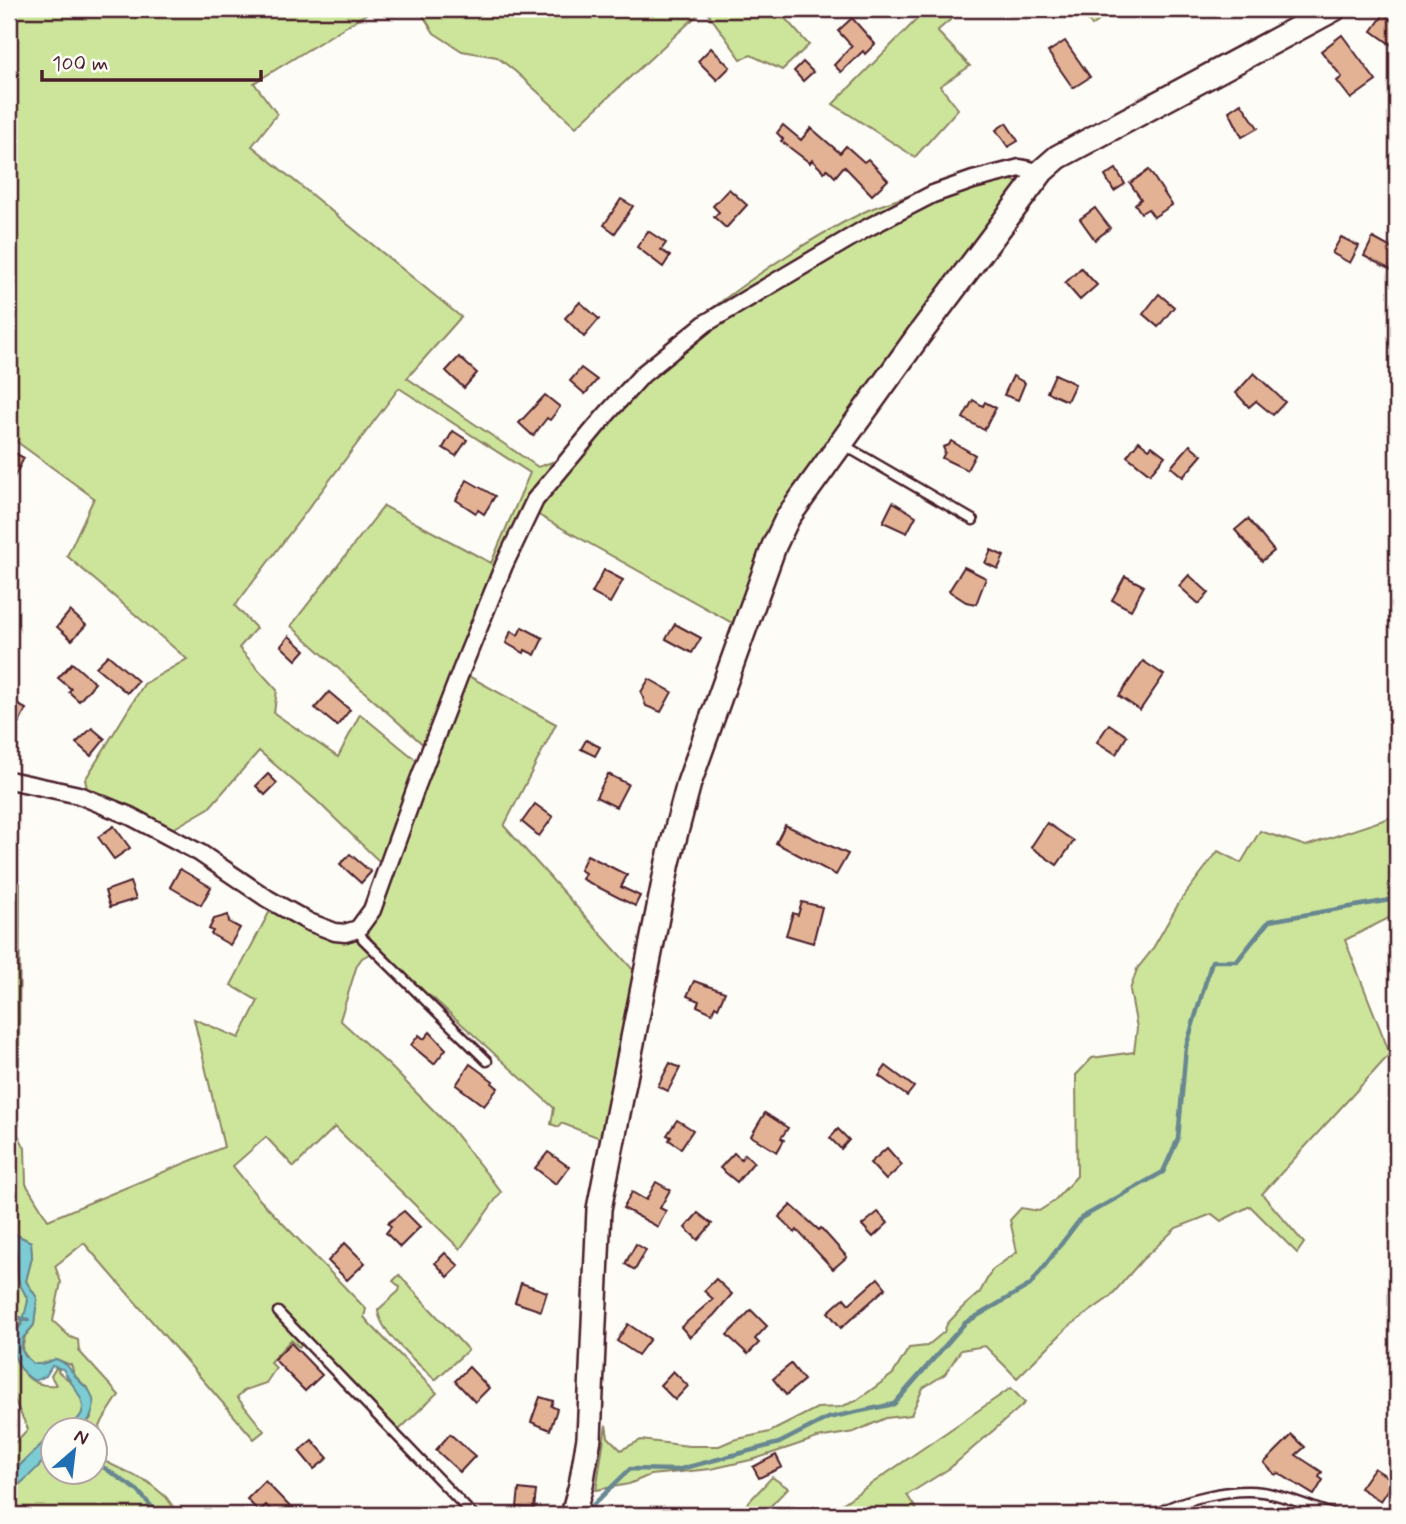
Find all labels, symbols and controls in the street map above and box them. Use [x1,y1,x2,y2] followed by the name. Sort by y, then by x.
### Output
[42,38,261,82] scale bar
[52,50,108,78] text: 100 m
[38,1416,108,1486] north arrow
[70,1423,93,1451] text: N

